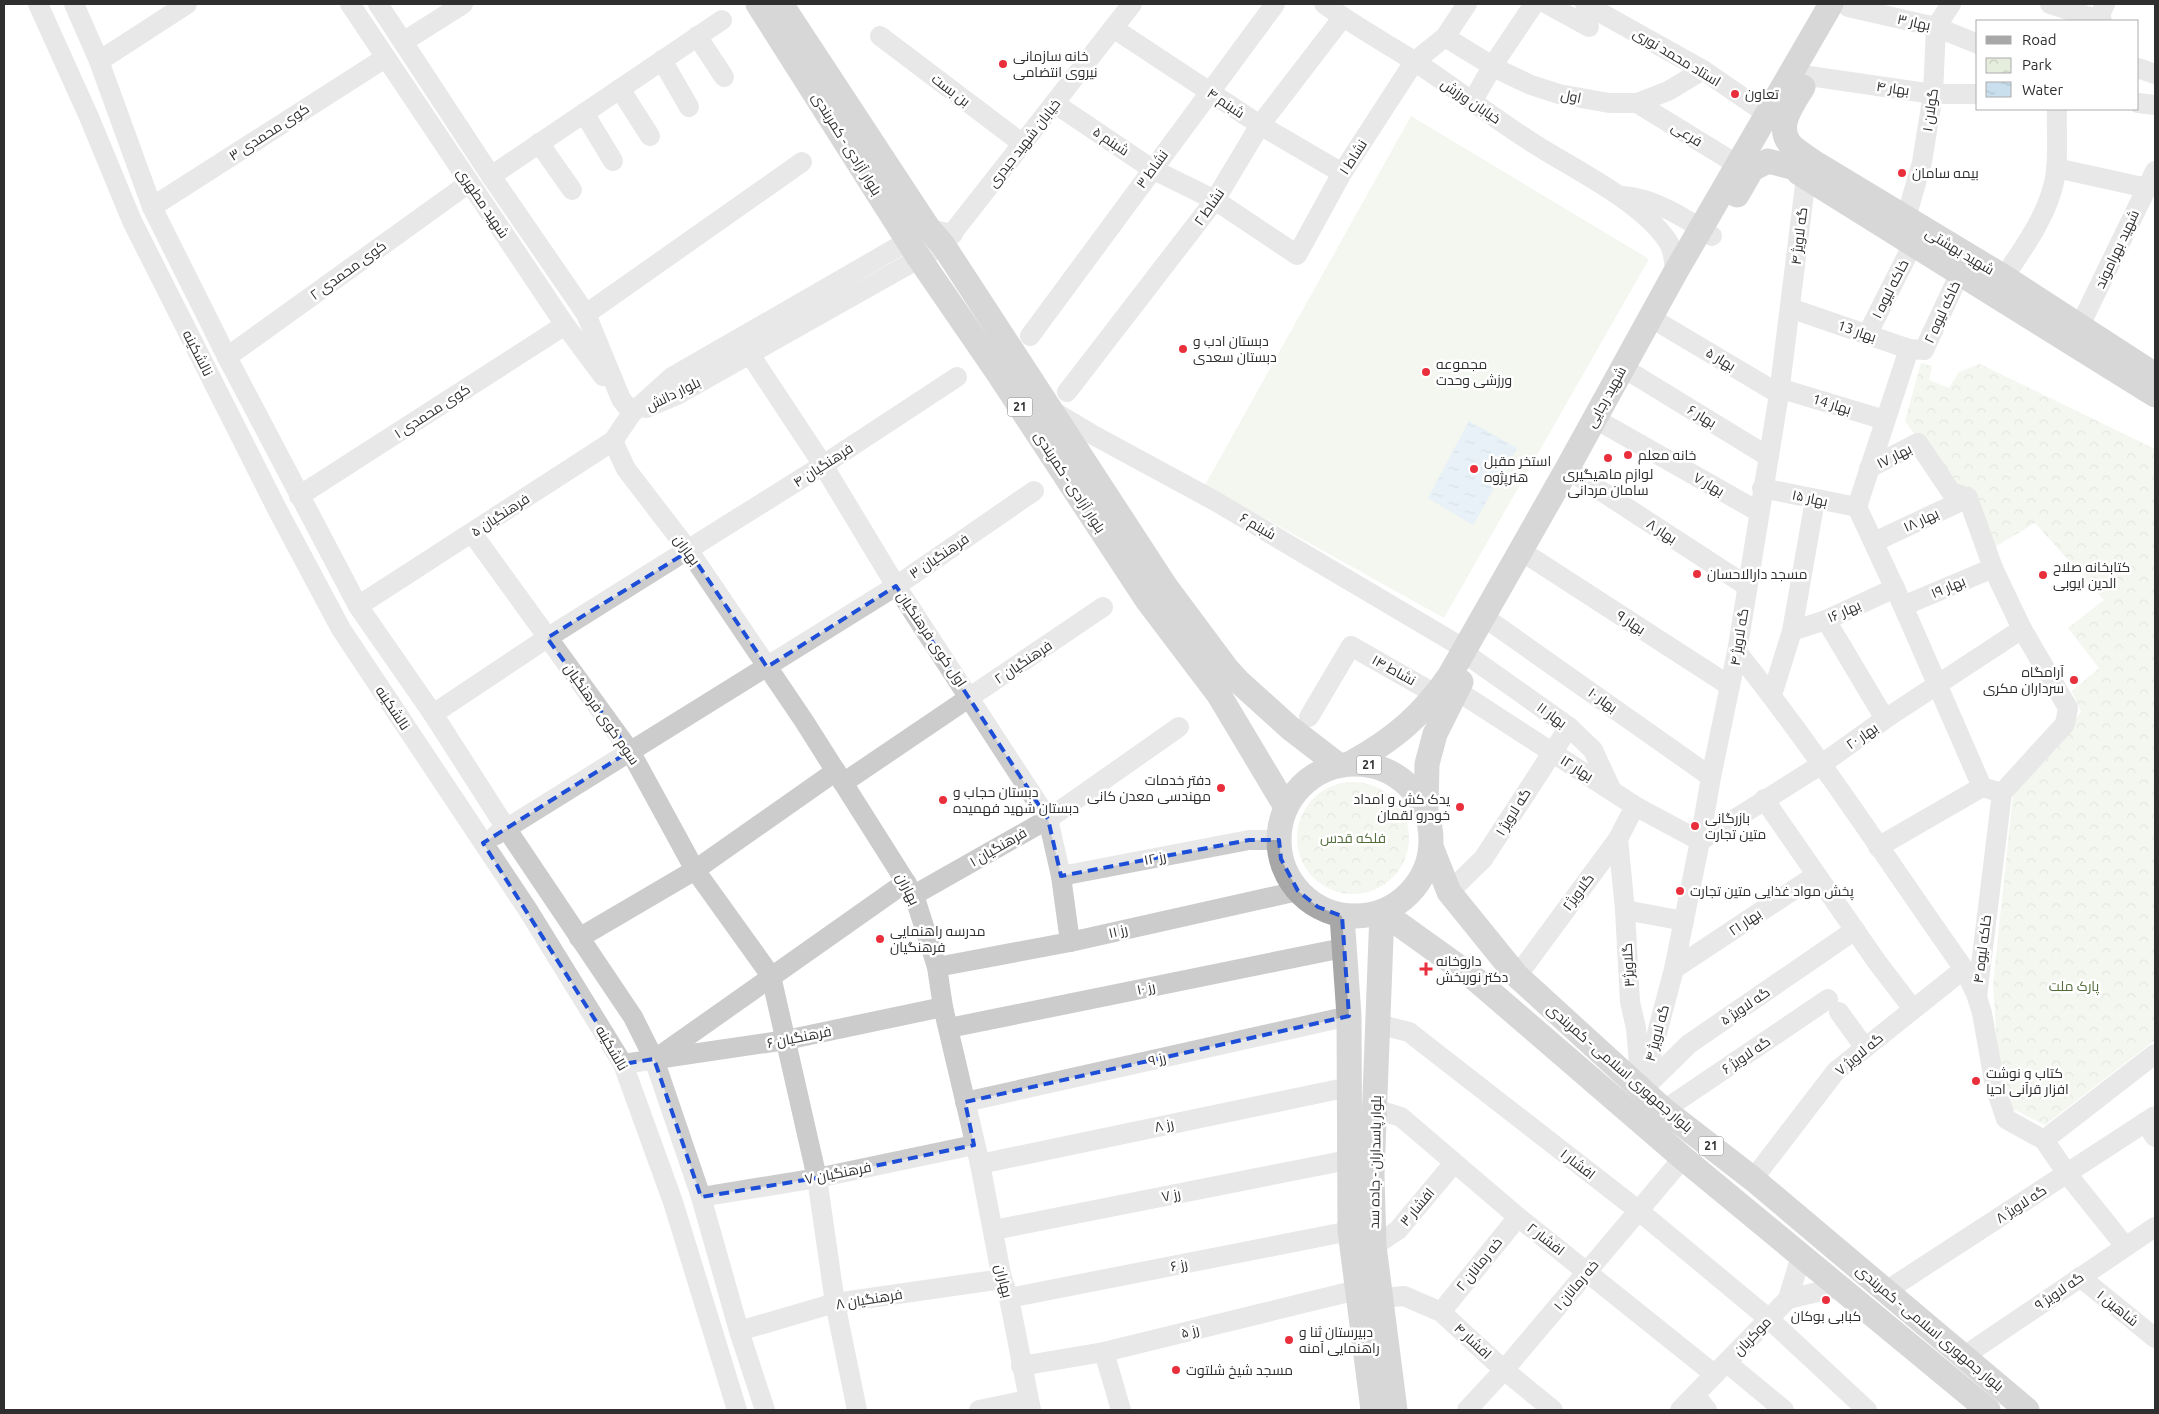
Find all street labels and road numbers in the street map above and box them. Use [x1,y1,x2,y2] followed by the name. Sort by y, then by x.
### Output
[1896,11,1932,33] street label: بهار ۳
[1630,25,1724,89] street label: استاد محمد نوری
[929,70,973,110] street label: بن بست
[1438,75,1504,127] street label: خیابان ورزش
[1875,78,1911,98] street label: بهار ۴
[1203,85,1248,123] street label: شبنم ۴
[1559,86,1583,107] street label: اول
[1919,87,1941,133] street label: گولان ۱
[809,90,885,198] street label: بلوار آزادی - کمربندی
[985,96,1063,190] street label: خیابان شهید حیدری
[226,100,312,164] street label: کوی محمدی ۳
[1669,118,1705,150] street label: فرعی
[1089,123,1132,160] street label: شبنم ۵
[1336,137,1370,177] street label: نشاط ۱
[1133,147,1171,191] street label: نشاط ۳
[454,165,512,241] street label: شهید مطهری
[1191,186,1227,228] street label: نشاط ۲
[1788,206,1810,266] street label: گه لاویژ ۴
[2092,207,2142,291] street label: شهید بهراموند
[1923,224,1997,278] street label: شهید بهشتی
[307,237,389,303] street label: کوی محمدی ۲
[1868,257,1912,321] street label: خاکه لیوه ۱
[1921,278,1963,346] street label: خاکه لیوه ۲
[1836,317,1878,345] street label: بهار 13
[180,327,216,379] street label: نالشکینه
[1703,344,1739,374] street label: بهار ۵
[1583,364,1629,430] street label: شهید رجایی
[643,374,703,414] street label: بلوار دانش
[391,381,473,441] street label: کوی محمدی ۱
[1811,391,1853,417] street label: بهار 14
[1008,398,1032,417] road number: 21
[1685,401,1719,431] street label: بهار ۶
[1031,428,1109,536] street label: بلوار آزادی - کمربندی
[790,440,856,490] street label: فرهنگیان ۴
[1874,440,1914,472] street label: بهار ۱۷
[1691,469,1727,499] street label: بهار ۷
[1791,486,1829,510] street label: بهار ۱۵
[468,490,532,540] street label: فرهنگیان ۵
[1901,505,1941,535] street label: بهار ۱۸
[1236,509,1279,544] street label: شبنم ۶
[1644,515,1680,547] street label: بهار ۸
[906,530,972,582] street label: فرهنگیان ۳
[671,532,703,568] street label: بهاران
[1928,573,1968,601] street label: بهار ۱۹
[893,588,970,690] street label: اول کوی فرهنگیان
[1825,597,1863,625] street label: بهار ۱۶
[1614,607,1648,637] street label: بهار ۹
[1727,607,1751,667] street label: گه لاویژ ۴
[991,637,1055,687] street label: فرهنگیان ۲
[1369,652,1419,688] street label: نشاط ۱۴
[559,660,643,769] street label: سوم کوی فرهنگیان
[373,683,413,733] street label: نالشکینه
[1585,684,1621,716] street label: بهار ۱۰
[1534,699,1570,731] street label: بهار ۱۱
[1843,719,1881,753] street label: بهار ۲۰
[1558,752,1596,784] street label: بهار ۱۲
[1356,756,1382,774] road number: 21
[1492,785,1534,839] street label: گه لاویژ ۱
[967,824,1029,870] street label: فرهنگیان ۱
[1143,848,1167,868] street label: رز ۱۲
[893,870,923,908] street label: بهاران
[1559,870,1597,914] street label: گلاویژ۲
[1726,905,1764,939] street label: بهار ۲۱
[1970,914,1994,984] street label: خاکه لیوه ۴
[1107,921,1129,941] street label: رز ۱۱
[1619,943,1637,987] street label: گلاویژ۳
[1135,978,1157,998] street label: رز ۱۰
[1717,984,1773,1028] street label: گه لاویژ ۵
[1544,1000,1696,1136] street label: بلوار جمهوری اسلامی - کمربندی
[1642,1003,1672,1063] street label: گه لاویژ ۴
[593,1023,631,1073] street label: نالشکینه
[765,1023,833,1051] street label: فرهنگیان ۶
[1832,1029,1886,1079] street label: گه لاویژ ۷
[1719,1033,1773,1077] street label: گه لاویژ ۶
[1146,1049,1168,1069] street label: رز ۹
[1366,1095,1386,1229] street label: بلوار پاسداران - جاده سد
[1153,1115,1175,1135] street label: رز ۸
[1698,1136,1724,1156] road number: 21
[1557,1145,1599,1183] street label: افشار ۱
[803,1159,873,1187] street label: فرهنگیان ۷
[1993,1182,2049,1226] street label: گه لاویژ ۸
[1160,1185,1182,1205] street label: رز ۷
[1396,1185,1438,1229] street label: افشار ۳
[1524,1220,1568,1258] street label: افشار ۲
[1453,1234,1505,1294] street label: خه رمانان ۲
[1169,1255,1189,1275] street label: رز ۶
[1550,1257,1602,1313] street label: خه رمانان ۱
[1853,1262,2007,1394] street label: بلوار جمهوری اسلامی - کمربندی
[992,1263,1016,1299] street label: بهاران
[2031,1269,2087,1313] street label: گه لاویژ ۹
[834,1286,904,1312] street label: فرهنگیان ۸
[2094,1287,2142,1329] street label: شاهین ۱
[1730,1313,1774,1359] street label: موکریان
[1451,1320,1495,1362] street label: افشار ۴
[1179,1321,1201,1341] street label: رز ۵

